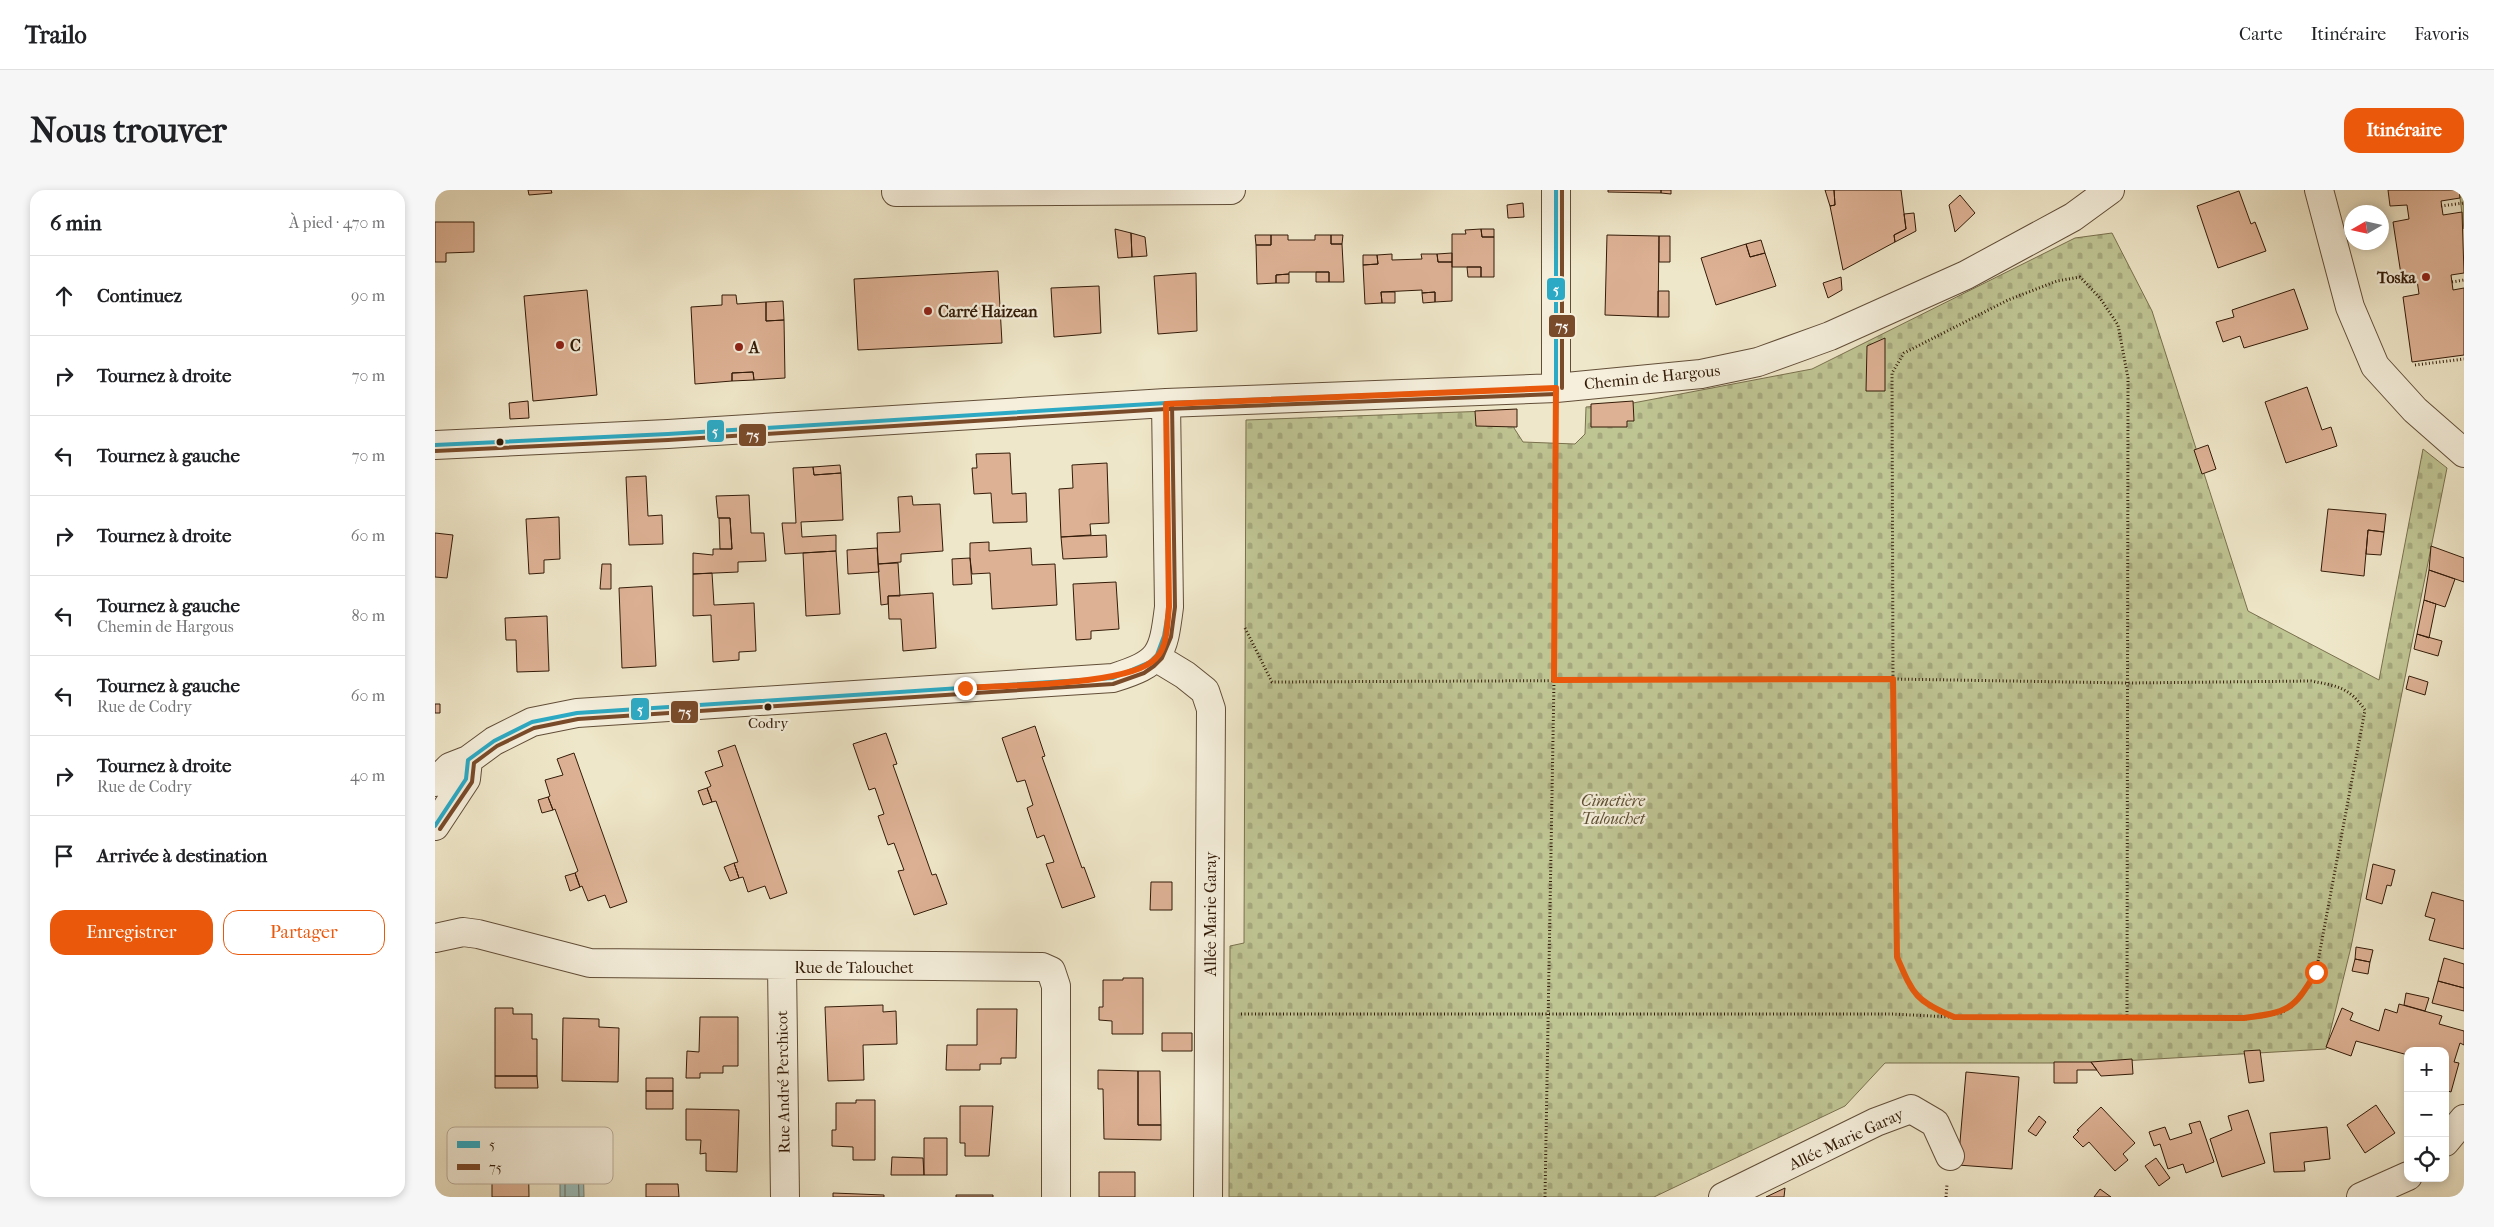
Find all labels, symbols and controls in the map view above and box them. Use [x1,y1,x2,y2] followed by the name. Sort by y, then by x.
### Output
[25,21,87,49] text: Trailo
[2239,24,2283,45] text: Carte
[2311,24,2386,45] text: Itinéraire
[2414,24,2469,45] text: Favoris
[2344,108,2464,153] button: Itinéraire
[30,110,227,151] text: Nous trouver
[2344,205,2389,250] north arrow
[50,211,102,235] text: 6 min
[289,213,385,232] text: À pied · 470 m
[2376,268,2417,287] place label: Toska
[2420,271,2432,283] marker: Toska
[1546,277,1566,301] line badge: 5
[1553,281,1559,298] text: 5
[50,282,78,310] icon: ahead
[97,285,182,307] text: Continuez
[351,286,385,305] text: 90 m
[938,302,1038,321] place label: Carré Haizean
[922,305,934,317] marker: Carré Haizean
[1548,314,1576,338] line badge: 75
[1555,318,1568,335] text: 75
[570,336,581,355] place label: C
[748,338,760,357] place label: A
[554,339,566,351] marker: C
[733,341,745,353] marker: A
[1583,360,1721,394] street label: Chemin de Hargous
[50,362,78,390] icon: right
[97,365,231,387] text: Tournez à droite
[352,366,385,385] text: 70 m
[706,419,725,443] line badge: 5
[712,423,718,440] text: 5
[738,423,767,447] line badge: 75
[746,427,759,444] text: 75
[495,437,505,447] unlabelled marker
[50,442,78,470] icon: left
[97,445,240,467] text: Tournez à gauche
[352,446,385,465] text: 70 m
[50,522,78,550] icon: right
[97,525,231,547] text: Tournez à droite
[351,526,385,545] text: 60 m
[97,595,240,617] text: Tournez à gauche
[50,602,78,630] icon: left
[351,606,385,625] text: 80 m
[97,617,234,636] text: Chemin de Hargous
[97,675,240,697] text: Tournez à gauche
[954,677,977,700] route end
[50,682,78,710] icon: left
[351,686,385,705] text: 60 m
[97,697,192,716] text: Rue de Codry
[630,697,650,721] line badge: 5
[670,700,699,724] line badge: 75
[637,701,643,718] text: 5
[763,702,773,712] marker: Codry
[678,704,691,721] text: 75
[748,714,789,732] place label: Codry
[97,755,231,777] text: Tournez à droite
[50,762,78,790] icon: right
[350,766,385,785] text: 40 m
[97,777,192,796] text: Rue de Codry
[1581,791,1646,828] park label: Cimetière Talouchet
[50,842,78,870] icon: arrive
[97,845,267,867] text: Arrivée à destination
[1201,851,1220,977] street label: Allée Marie Garay
[50,910,213,955] button: Enregistrer
[223,910,385,955] button: Partager
[794,958,914,977] street label: Rue de Talouchet
[2305,961,2328,984] route start
[772,1010,794,1154] street label: Rue André Perchicot
[2404,1047,2449,1182] map controls
[2404,1047,2449,1092] button: +
[2404,1092,2449,1137] button: −
[1785,1104,1907,1174] street label: Allée Marie Garay
[447,1127,613,1184] legend
[489,1136,495,1153] text: 5
[2404,1137,2449,1182] button: locate
[489,1159,502,1176] text: 75

